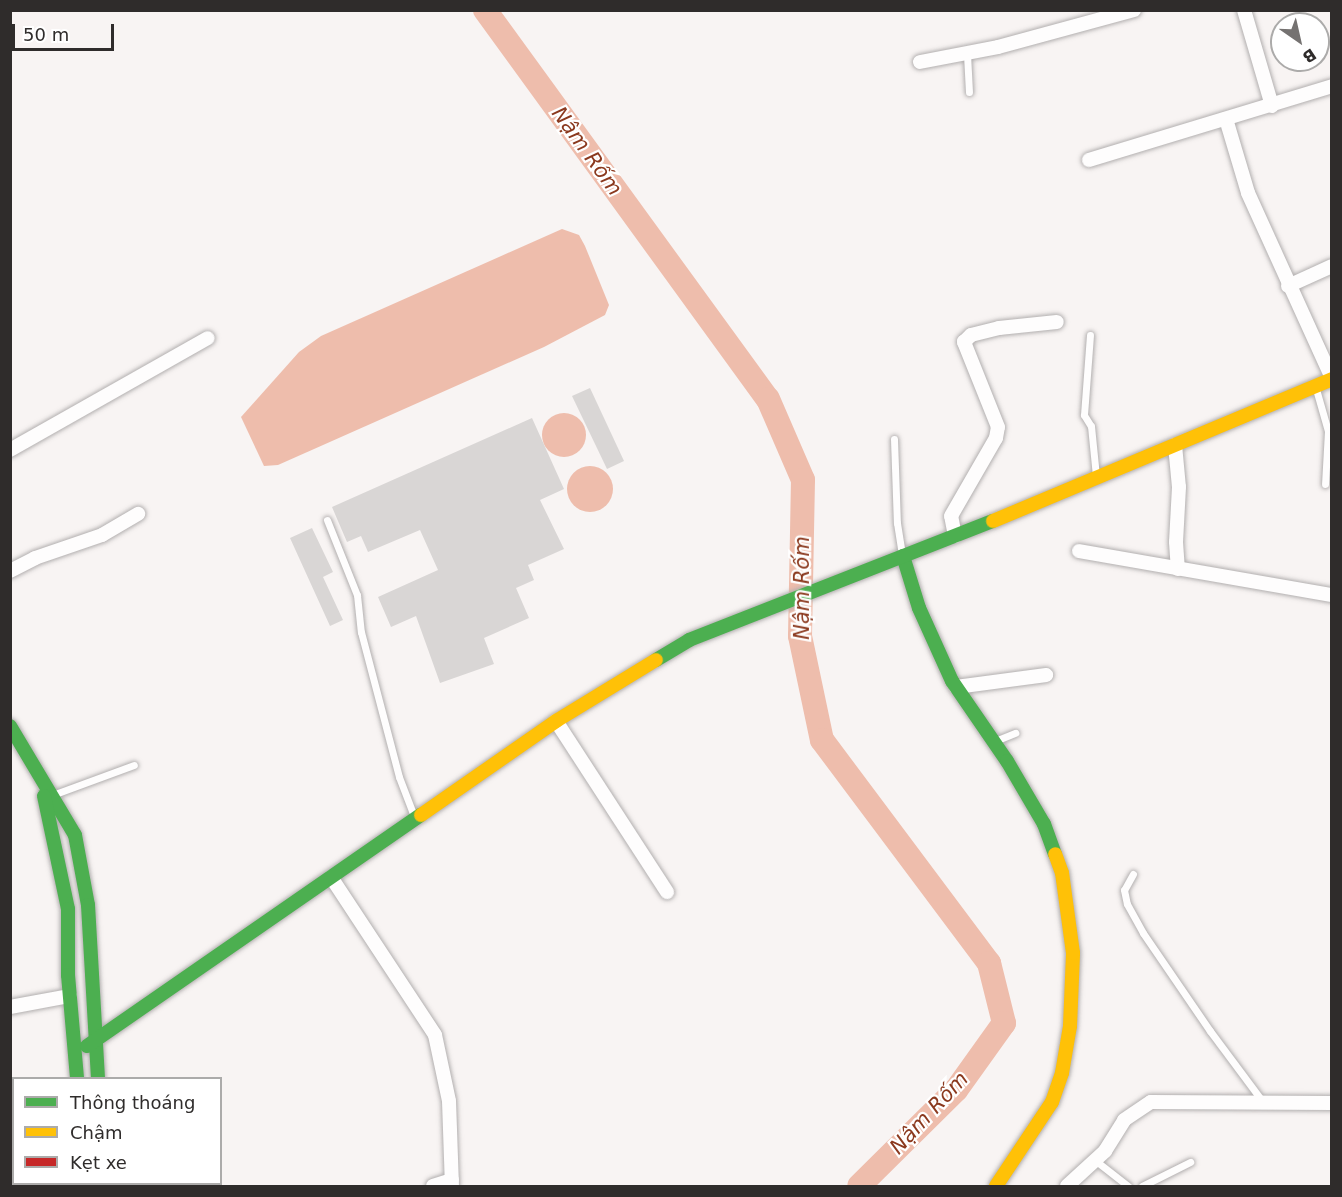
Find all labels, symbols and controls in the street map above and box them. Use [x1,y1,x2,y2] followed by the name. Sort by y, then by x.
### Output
[15,12,117,50] scale bar
[1270,12,1330,72] north arrow
[23,24,69,45] text: 50 m
[1299,44,1320,67] text: B
[546,102,628,200] water label: Nậm Rốm
[789,536,815,640] water label: Nậm Rốm
[884,1067,974,1159] water label: Nậm Rốm
[12,1077,222,1185] legend
[70,1092,195,1113] text: Thông thoáng
[70,1122,123,1143] text: Chậm
[70,1152,127,1173] text: Kẹt xe

